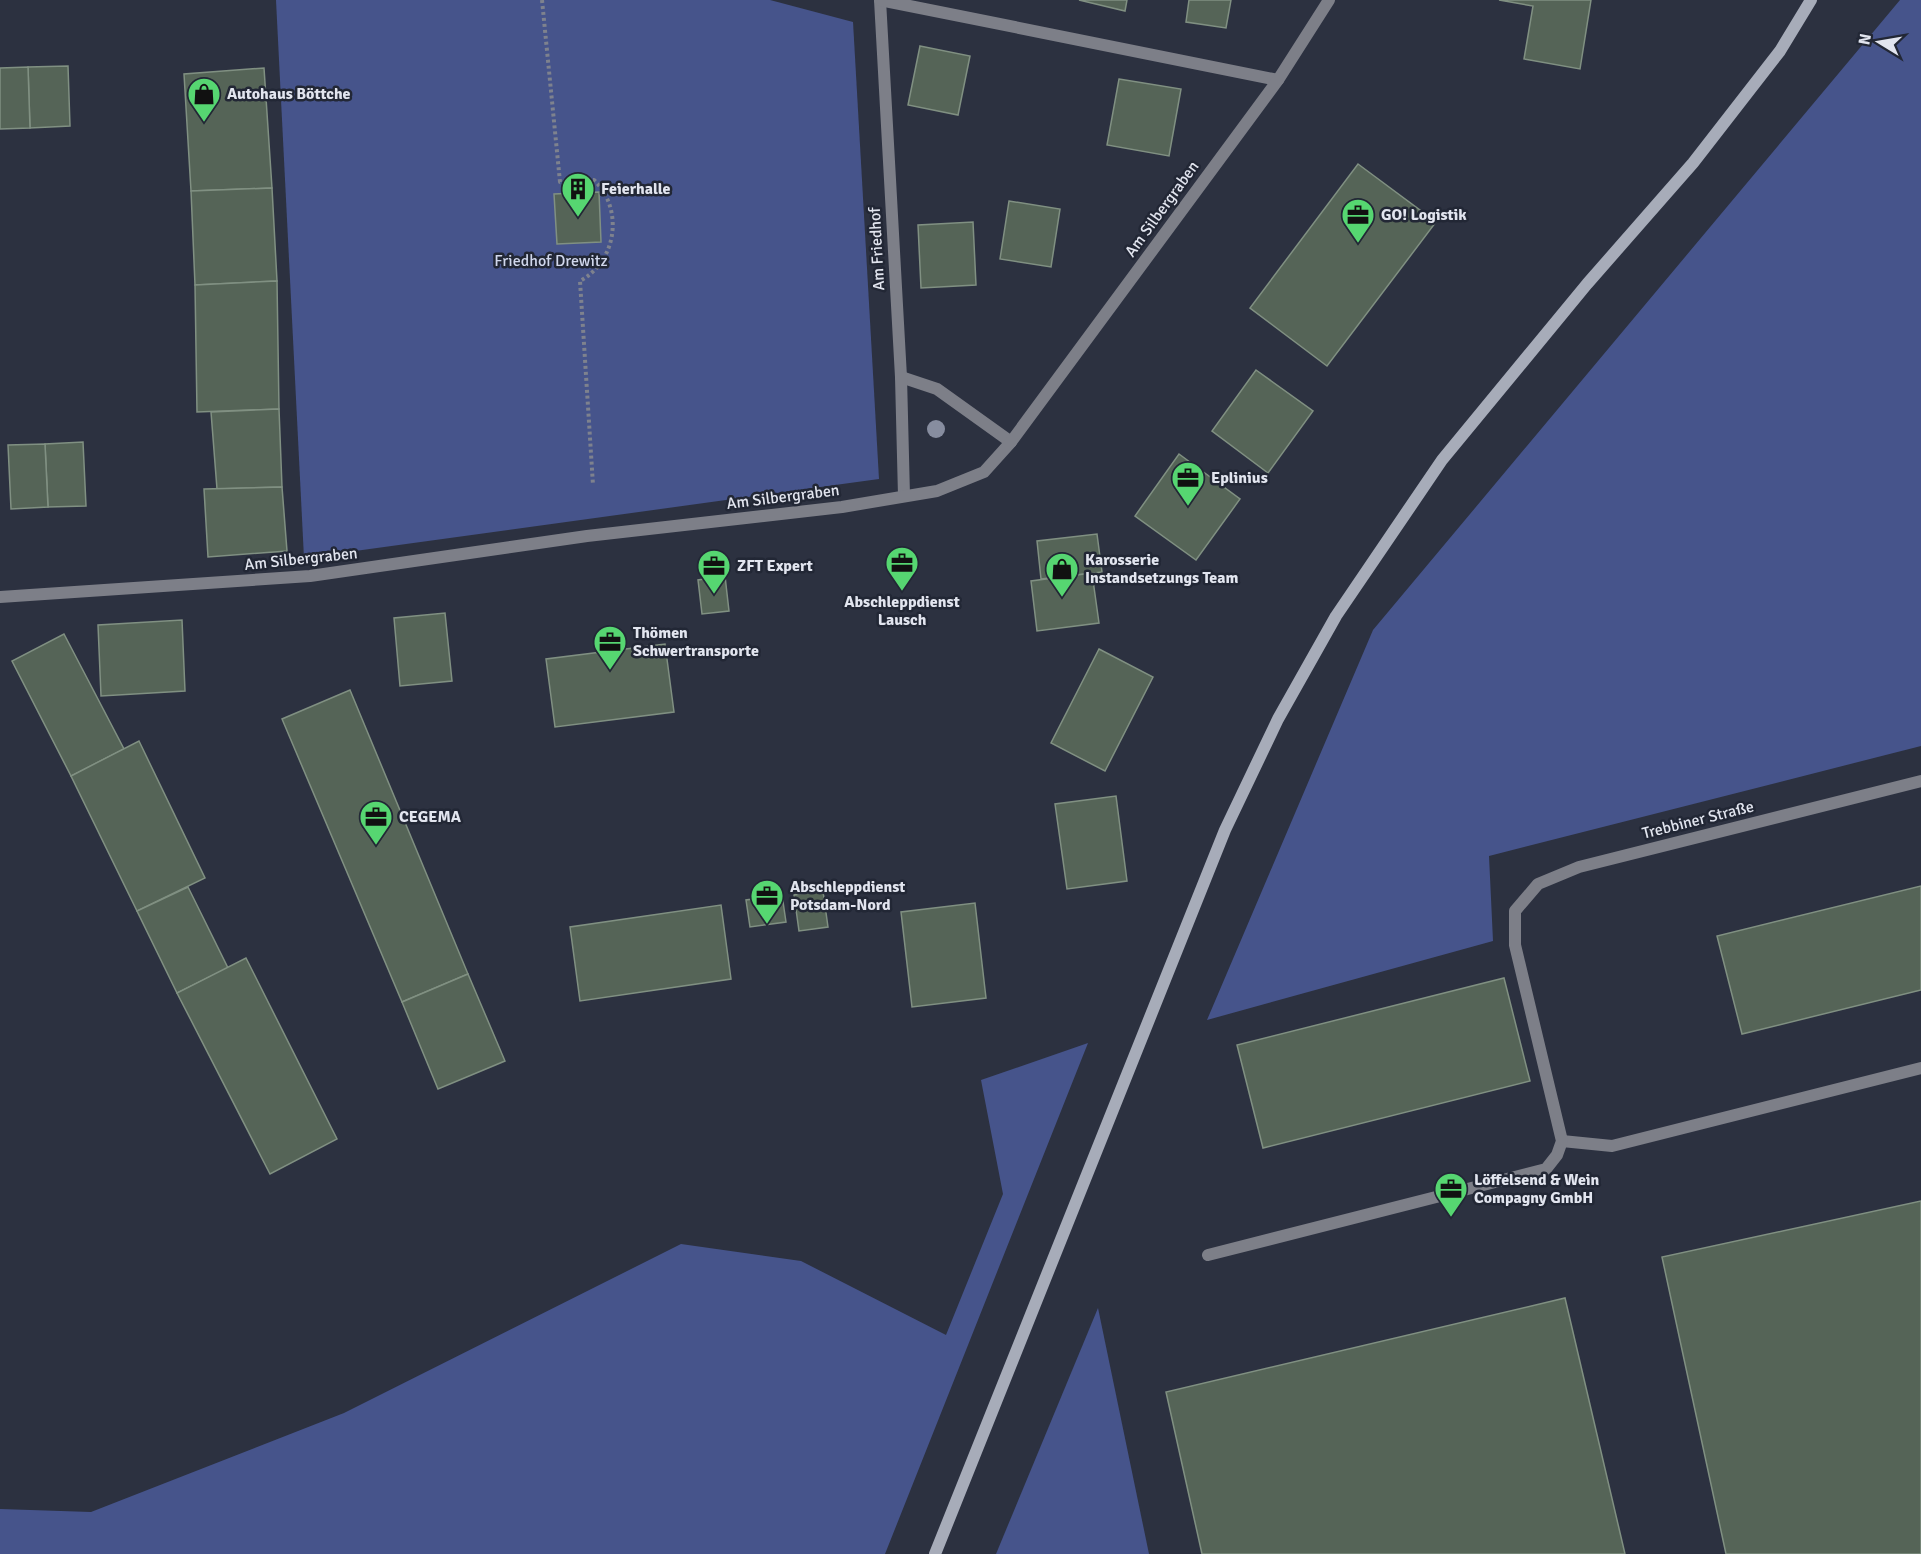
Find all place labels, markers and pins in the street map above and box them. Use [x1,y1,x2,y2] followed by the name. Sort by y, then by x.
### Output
[186,76,222,123] shop icon: Autohaus Böttche
[227,84,351,104] place label: Autohaus Böttche
[560,171,596,218] building icon: Feierhalle
[601,179,671,199] place label: Feierhalle
[1340,197,1376,244] office icon: GO! Logistik
[1381,205,1467,225] place label: GO! Logistik
[1170,460,1206,507] office icon: Eplinius
[1211,468,1268,488] place label: Eplinius
[884,545,920,592] office icon: Abschleppdienst Lausch
[696,548,732,595] office icon: ZFT Expert
[1085,550,1239,588] place label: Karosserie Instandsetzungs Team
[1044,551,1080,598] shop icon: Karosserie Instandsetzungs Team
[737,556,813,576] place label: ZFT Expert
[844,592,960,630] place label: Abschleppdienst Lausch
[633,623,759,661] place label: Thömen Schwertransporte
[592,624,628,671] office icon: Thömen Schwertransporte
[358,799,394,846] office icon: CEGEMA
[399,807,462,827] place label: CEGEMA
[790,877,905,915] place label: Abschleppdienst Potsdam-Nord
[749,878,785,925] office icon: Abschleppdienst Potsdam-Nord
[1474,1170,1600,1208] place label: Löffelsend & Wein Compagny GmbH
[1433,1171,1469,1218] office icon: Löffelsend & Wein Compagny GmbH

